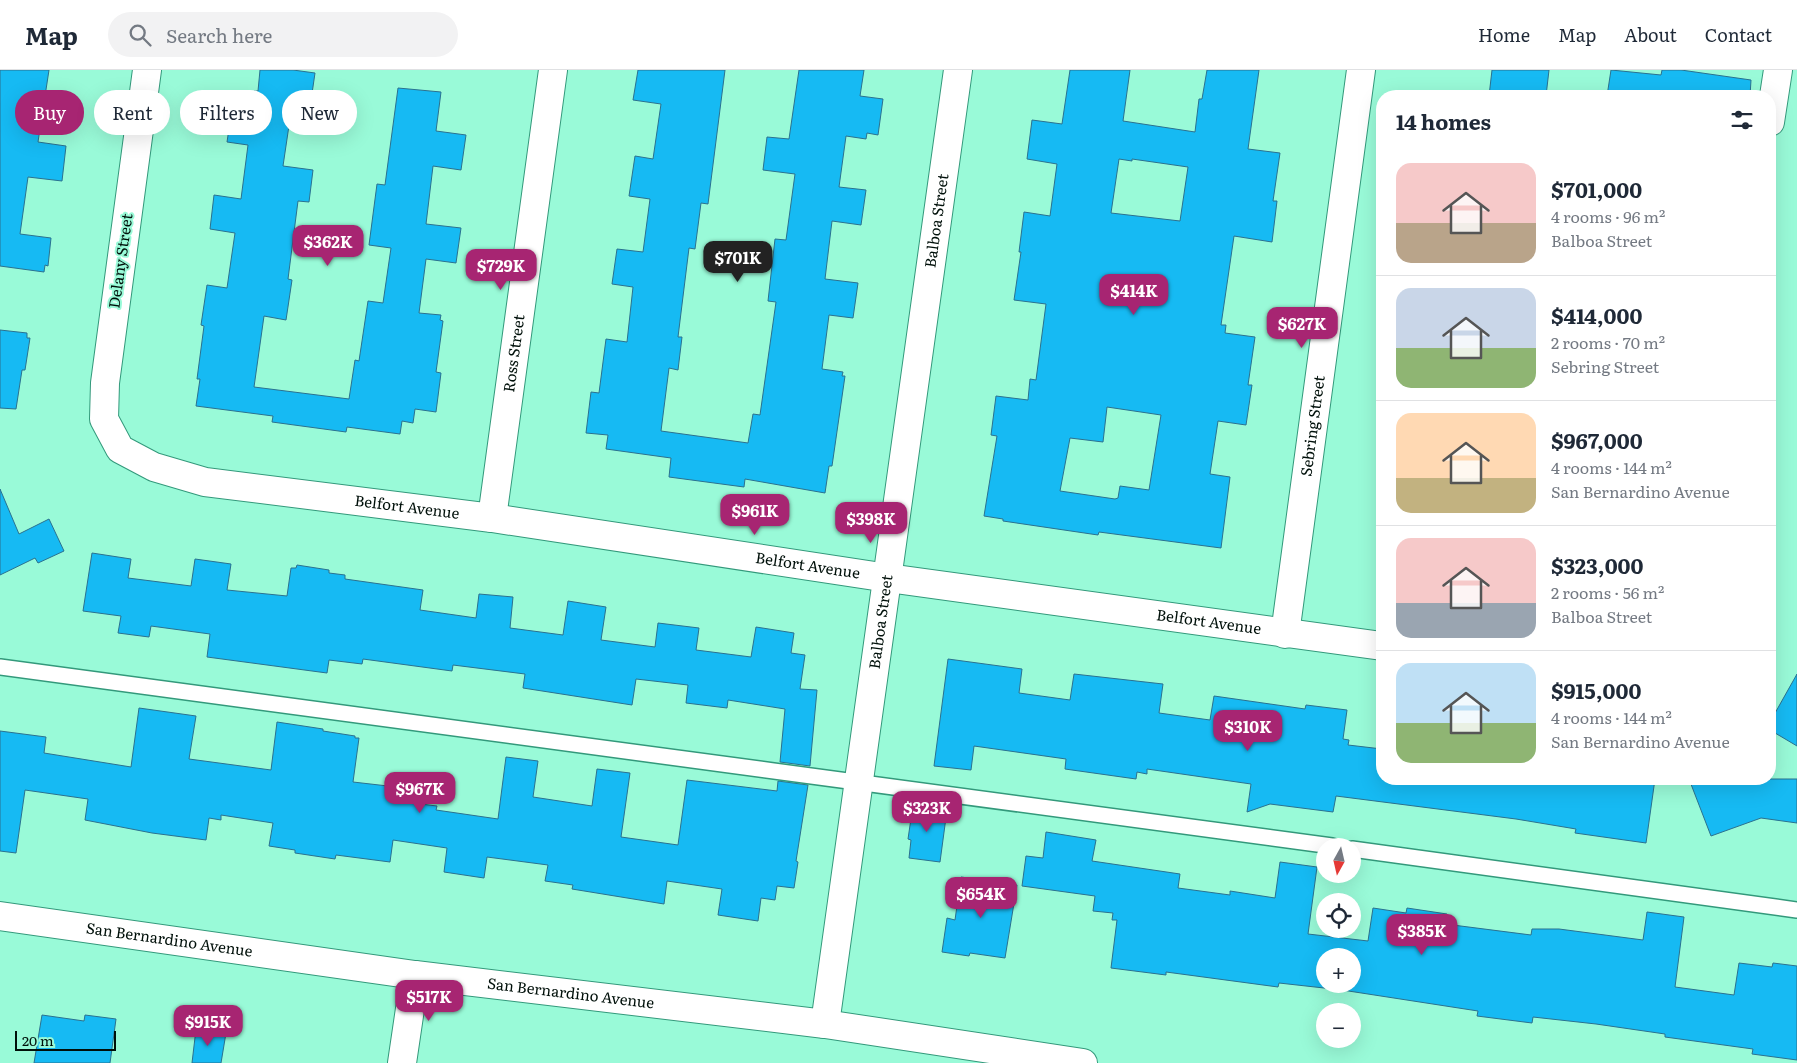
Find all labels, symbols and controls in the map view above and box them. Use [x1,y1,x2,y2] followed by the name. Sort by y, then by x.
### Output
[108,12,458,57] search box
[25,17,78,52] text: Map
[126,21,154,49] icon: search
[166,21,272,49] text: Search here
[1478,21,1530,48] text: Home
[1558,21,1596,48] text: Map
[1624,21,1677,48] text: About
[1705,21,1772,48] text: Contact
[15,90,84,135] chip: Buy
[94,90,170,135] chip: Rent
[180,90,272,135] chip: Filters
[282,90,357,135] chip: New
[1396,105,1491,136] text: 14 homes
[1728,106,1756,134] icon: filters
[918,172,953,269] street label: Balboa Street
[1551,173,1642,204] text: $701,000
[1436,183,1496,243] icon: home
[1551,204,1665,228] text: 4 rooms · 96 m²
[101,212,138,310] street label: Delany Street
[293,224,363,267] pin: $362K
[1551,228,1652,252] text: Balboa Street
[304,229,352,253] text: $362K
[703,240,773,283] pin: $701K
[714,245,762,269] text: $701K
[466,248,536,291] pin: $729K
[477,253,525,277] text: $729K
[1099,274,1169,316] pin: $414K
[1110,278,1158,302] text: $414K
[1551,299,1642,330] text: $414,000
[1267,306,1337,349] pin: $627K
[1436,308,1496,368] icon: home
[1278,311,1326,335] text: $627K
[496,313,530,394] street label: Ross Street
[1551,330,1665,354] text: 2 rooms · 70 m²
[1551,354,1659,378] text: Sebring Street
[1293,374,1330,478] street label: Sebring Street
[1551,424,1643,455] text: $967,000
[1436,433,1496,493] icon: home
[1551,455,1672,479] text: 4 rooms · 144 m²
[1551,479,1730,503] text: San Bernardino Avenue
[353,488,461,524] street label: Belfort Avenue
[720,494,790,536] pin: $961K
[731,498,779,522] text: $961K
[836,502,906,544] pin: $398K
[846,506,896,530] text: $398K
[754,545,862,584] street label: Belfort Avenue
[1551,549,1644,580] text: $323,000
[1436,558,1496,618] icon: home
[862,573,898,670] street label: Balboa Street
[1551,580,1664,604] text: 2 rooms · 56 m²
[1155,602,1263,639] street label: Belfort Avenue
[1551,604,1652,628] text: Balboa Street
[1551,674,1641,705] text: $915,000
[1436,683,1496,743] icon: home
[1551,705,1672,729] text: 4 rooms · 144 m²
[1213,710,1283,752] pin: $310K
[1224,714,1272,738] text: $310K
[1551,729,1730,753] text: San Bernardino Avenue
[385,772,455,814] pin: $967K
[395,776,445,800] text: $967K
[892,790,962,833] pin: $323K
[903,795,951,819] text: $323K
[1316,838,1361,882] north arrow
[1316,838,1361,1048] map controls
[946,876,1016,919] pin: $654K
[956,881,1006,905] text: $654K
[1316,893,1361,938] button: locate
[1387,914,1457,956] pin: $385K
[85,915,254,962] street label: San Bernardino Avenue
[1397,918,1447,942] text: $385K
[1316,948,1361,993] button: +
[486,971,656,1014] street label: San Bernardino Avenue
[394,980,464,1022] pin: $517K
[406,984,452,1008] text: $517K
[1316,1003,1361,1048] button: −
[173,1004,243,1047] pin: $915K
[185,1009,231,1033] text: $915K
[15,1028,116,1051] scale bar
[22,1030,54,1050] text: 20 m

